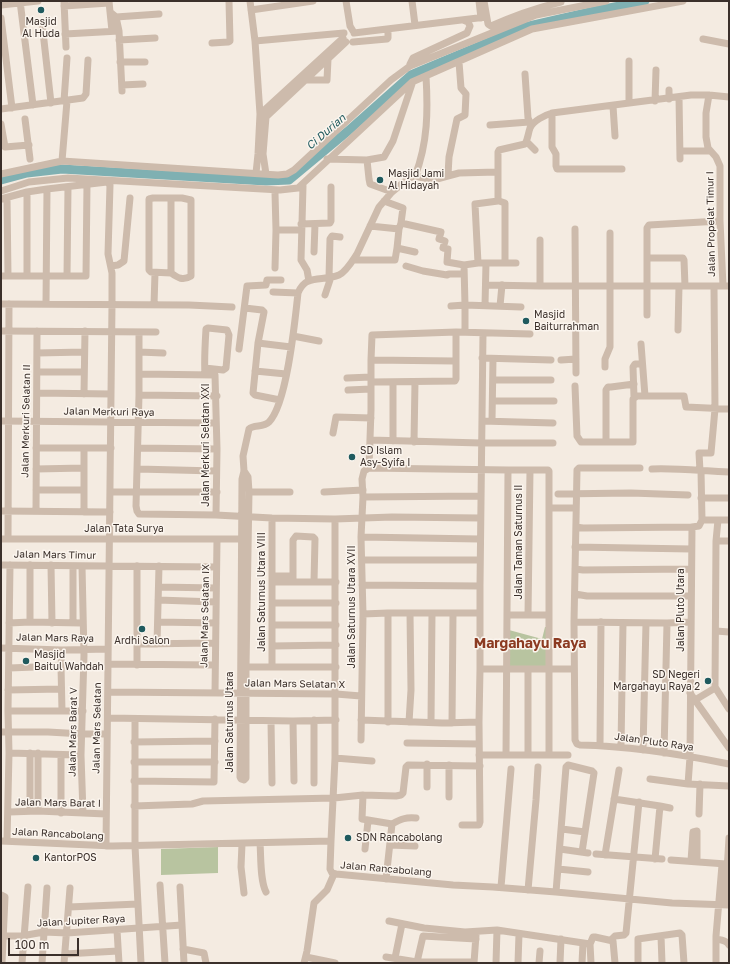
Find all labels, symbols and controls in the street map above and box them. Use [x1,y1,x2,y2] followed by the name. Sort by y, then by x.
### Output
[36,5,46,15] marker: Masjid Al Huda
[22,16,60,40] place label: Masjid Al Huda
[304,111,348,153] water label: Ci Durian
[388,168,444,192] place label: Masjid Jami Al Hidayah
[704,171,718,277] street label: Jalan Propelat Timur I
[375,175,385,185] marker: Masjid Jami Al Hidayah
[534,309,599,332] place label: Masjid Baiturrahman
[521,316,531,326] marker: Masjid Baiturrahman
[19,364,33,478] street label: Jalan Merkuri Selatan II
[200,383,212,507] street label: Jalan Merkuri Selatan XXI
[63,405,155,419] street label: Jalan Merkuri Raya
[360,445,410,468] place label: SD Islam Asy-Syifa I
[347,452,357,462] marker: SD Islam Asy-Syifa I
[513,485,525,599] street label: Jalan Taman Saturnus II
[84,523,164,535] street label: Jalan Tata Surya
[256,532,268,652] street label: Jalan Saturnus Utara VIII
[346,545,358,669] street label: Jalan Saturnus Utara XVII
[14,548,96,562] street label: Jalan Mars Timur
[198,564,212,668] street label: Jalan Mars Selatan IX
[675,568,687,652] street label: Jalan Pluto Utara
[137,624,147,634] marker: Ardhi Salon
[16,631,94,645] street label: Jalan Mars Raya
[114,635,170,647] place label: Ardhi Salon
[474,636,586,652] district label: Margahayu Raya
[34,649,104,672] place label: Masjid Baitul Wahdah
[21,656,31,666] marker: Masjid Baitul Wahdah
[613,669,700,692] place label: SD Negeri Margahayu Raya 2
[224,672,236,772] street label: Jalan Saturnus Utara
[703,676,713,686] marker: SD Negeri Margahayu Raya 2
[245,677,345,691] street label: Jalan Mars Selatan X
[90,682,104,774] street label: Jalan Mars Selatan
[66,687,80,777] street label: Jalan Mars Barat V
[614,730,694,754] street label: Jalan Pluto Raya
[15,796,101,810] street label: Jalan Mars Barat I
[12,826,104,842] street label: Jalan Rancabolang
[356,832,442,844] place label: SDN Rancabolang
[343,833,353,843] marker: SDN Rancabolang
[44,852,97,864] place label: KantorPOS
[31,853,41,863] marker: KantorPOS
[340,859,432,879] street label: Jalan Rancabolang
[37,913,125,929] street label: Jalan Jupiter Raya
[10,930,81,956] scale bar
[15,937,49,952] text: 100 m

